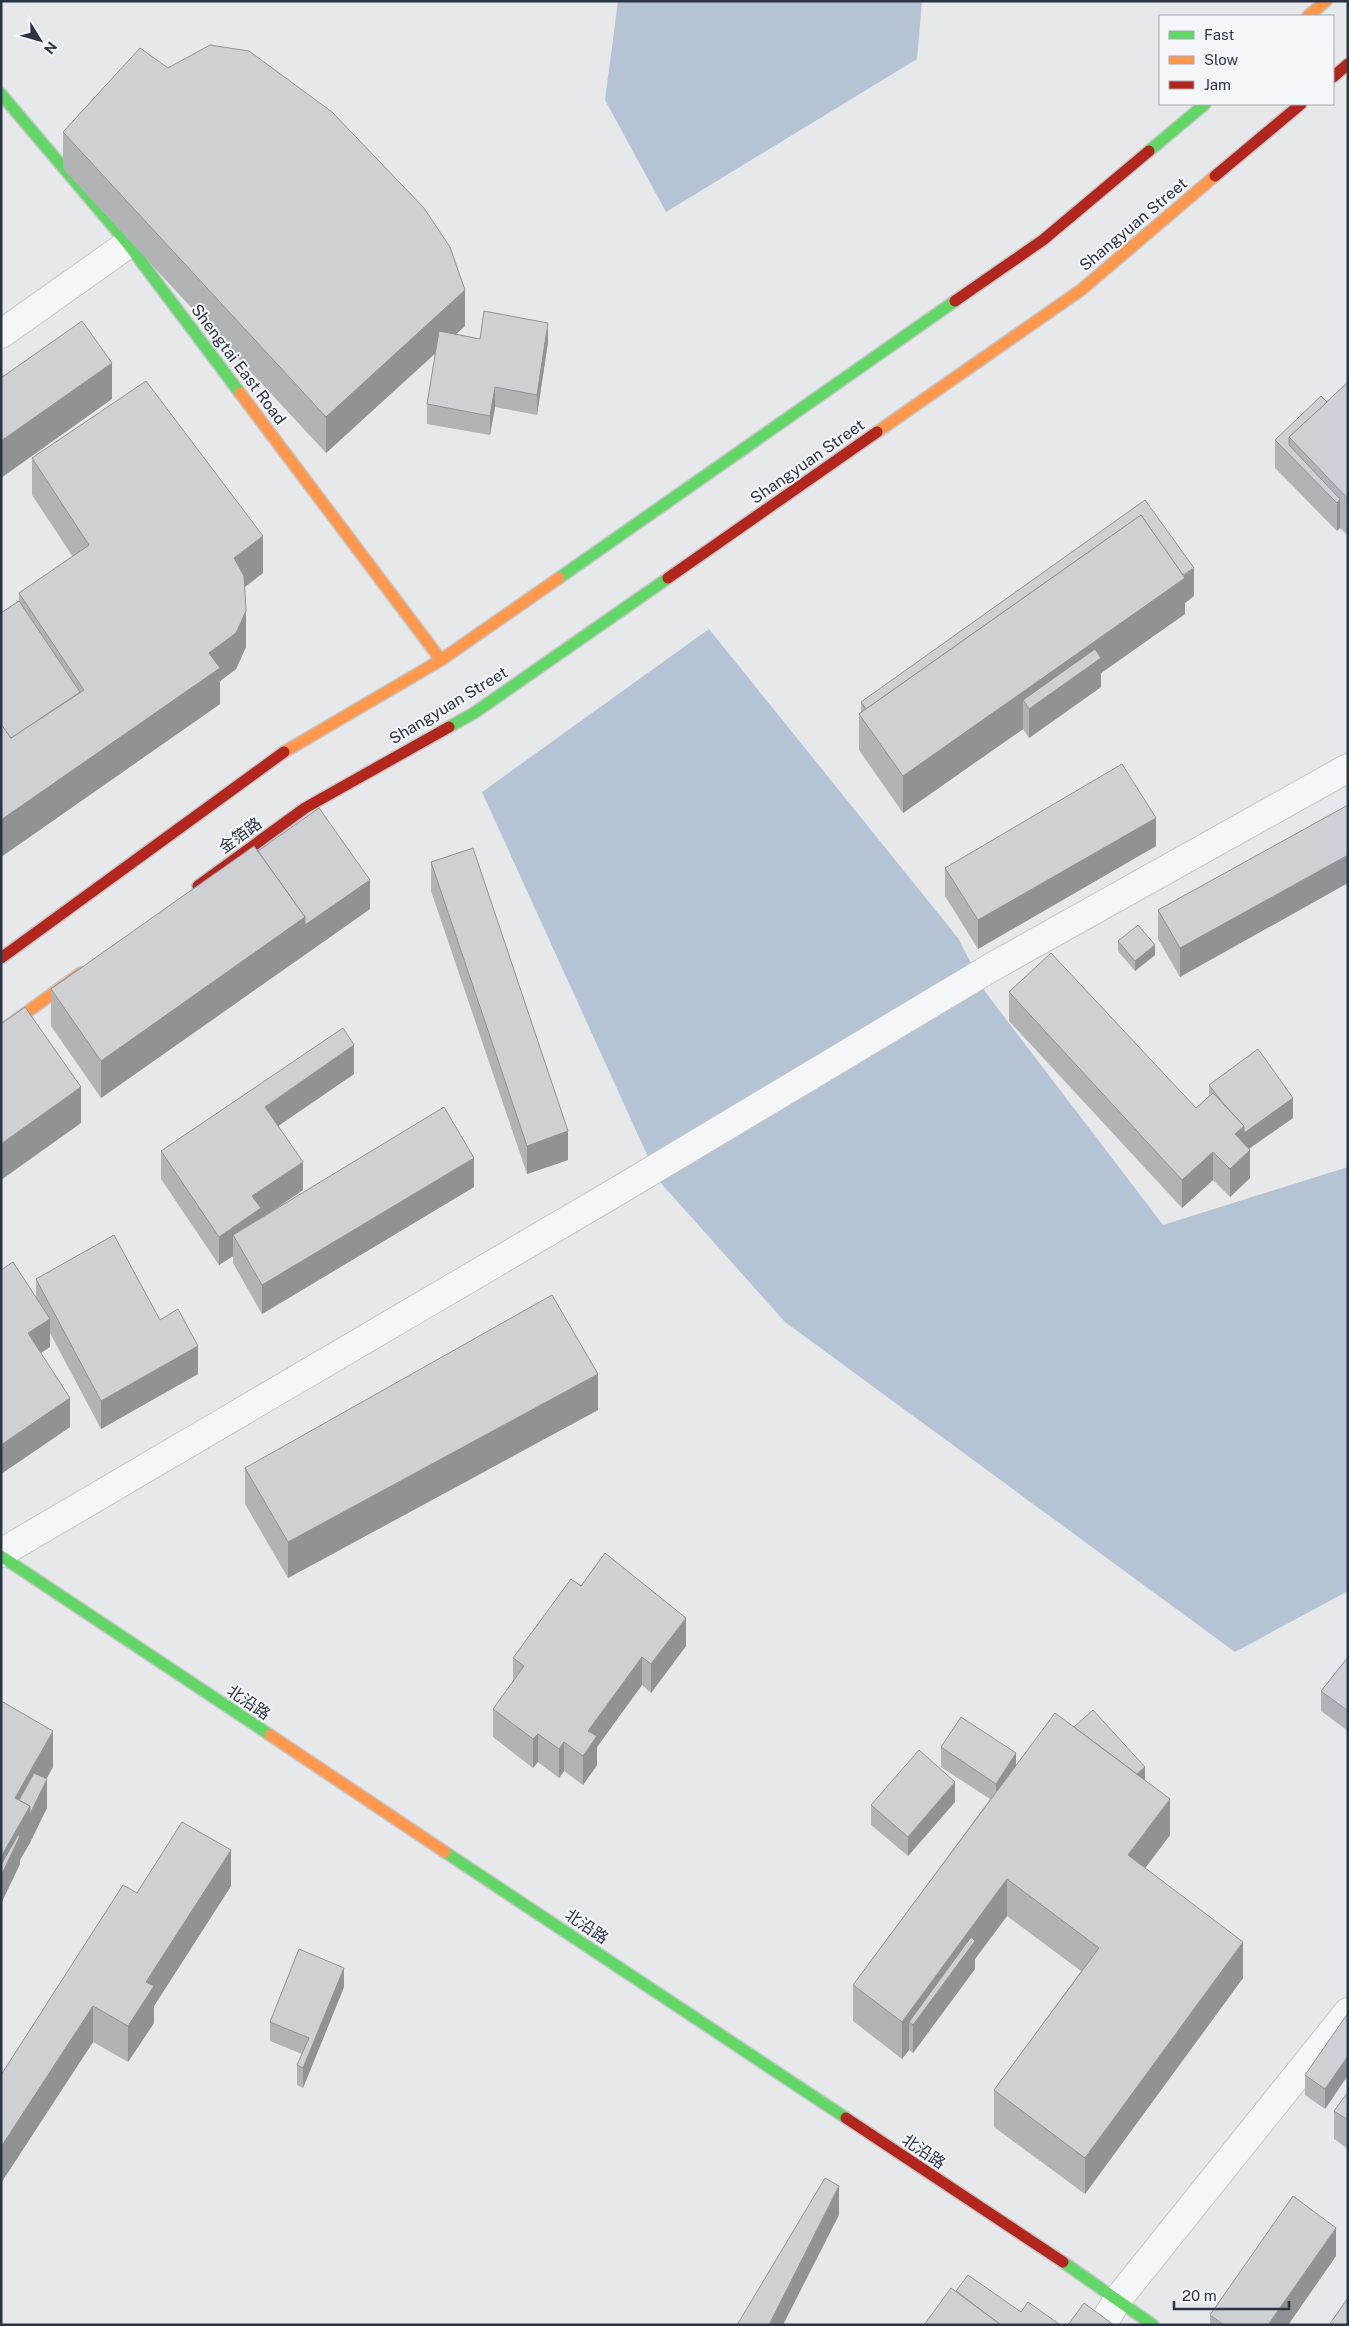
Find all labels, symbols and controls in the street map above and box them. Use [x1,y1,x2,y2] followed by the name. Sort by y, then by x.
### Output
[15,15,65,65] north arrow
[1159,15,1334,105] legend
[1204,26,1234,43] text: Fast
[41,39,60,57] text: N
[1204,51,1239,68] text: Slow
[1204,76,1231,93] text: Jam
[1076,174,1191,275] street label: Shangyuan Street
[187,300,290,428] street label: Shengtai East Road
[747,415,868,508] street label: Shangyuan Street
[386,663,511,748] street label: Shangyuan Street
[215,814,265,857] street label: 金箔路
[224,1681,274,1724] street label: 北沿路
[562,1905,612,1948] street label: 北沿路
[899,2130,949,2173] street label: 北沿路
[1174,2278,1289,2310] scale bar
[1182,2287,1217,2304] text: 20 m

